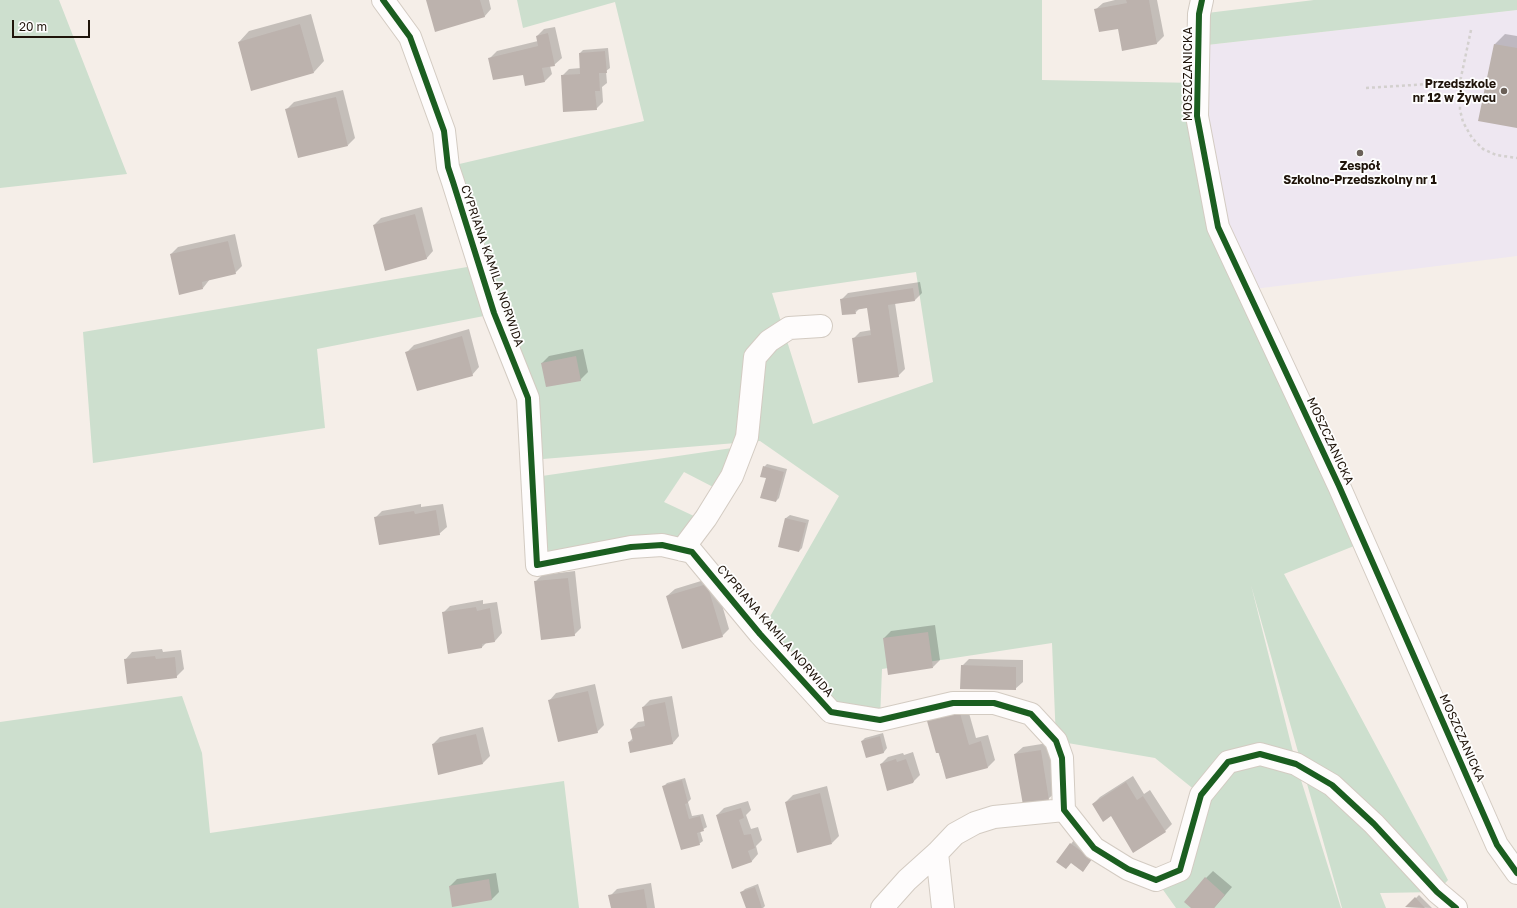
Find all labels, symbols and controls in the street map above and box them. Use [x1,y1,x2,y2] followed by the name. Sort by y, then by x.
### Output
[14,12,92,38] scale bar
[19,19,47,34] text: 20 m
[1181,27,1195,121] street label: MOSZCZANICKA
[1413,77,1496,105] place label: Przedszkole nr 12 w Żywcu
[1499,86,1509,96] marker: Przedszkole nr 12 w Żywcu
[1355,148,1365,158] marker: Zespół Szkolno-Przedszkolny nr 1
[1283,159,1437,187] place label: Zespół Szkolno-Przedszkolny nr 1
[458,183,526,349] street label: CYPRIANA KAMILA NORWIDA
[1303,395,1357,487] street label: MOSZCZANICKA
[714,562,836,700] street label: CYPRIANA KAMILA NORWIDA
[1436,692,1488,784] street label: MOSZCZANICKA

